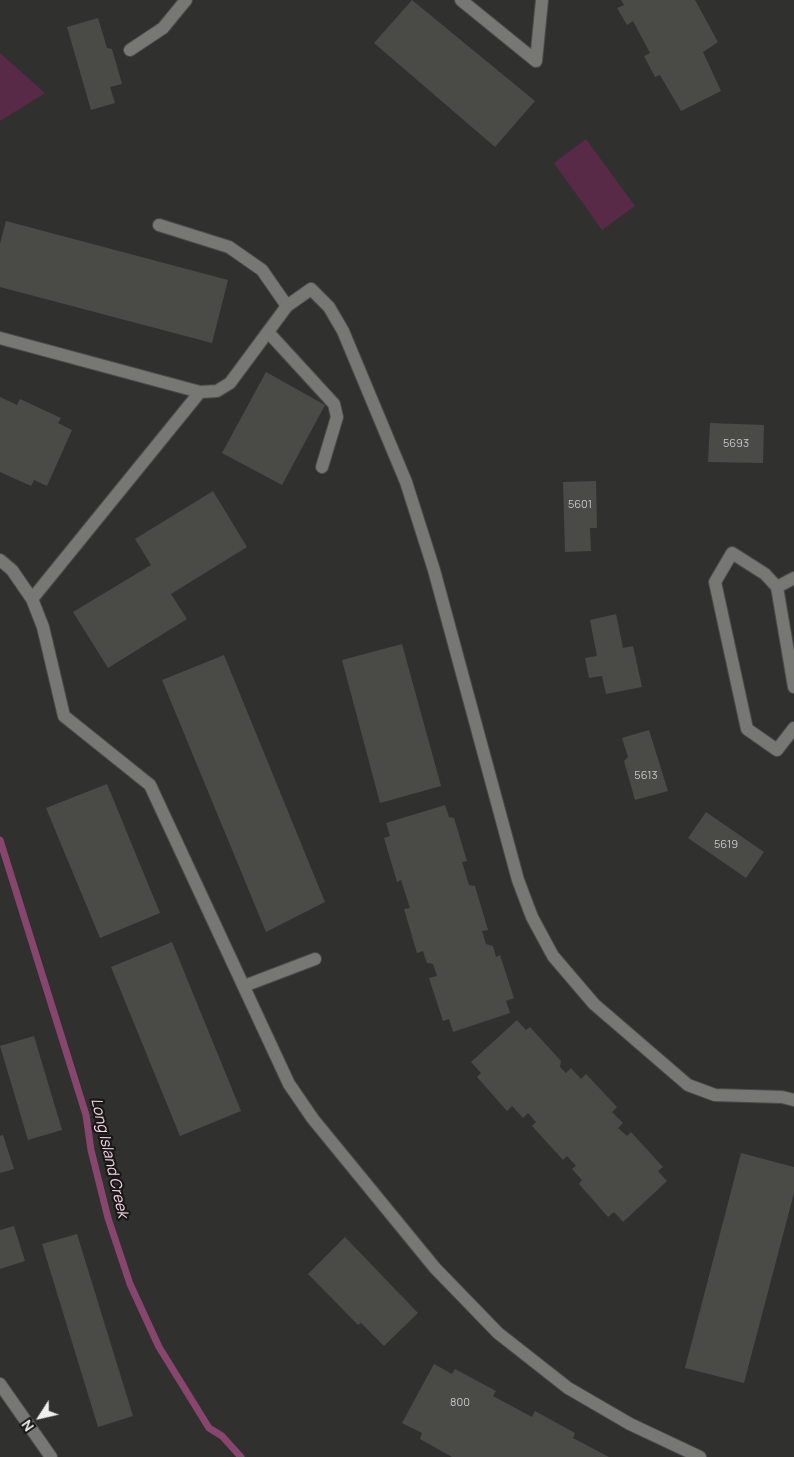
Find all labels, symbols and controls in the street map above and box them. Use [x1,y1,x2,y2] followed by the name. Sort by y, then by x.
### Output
[723,437,749,451] house number: 5693
[568,498,592,512] house number: 5601
[634,769,658,783] house number: 5613
[714,838,738,852] house number: 5619
[86,1096,132,1220] water label: Long Island Creek
[15,1392,65,1442] north arrow
[450,1396,470,1410] house number: 800
[17,1416,38,1435] text: N

